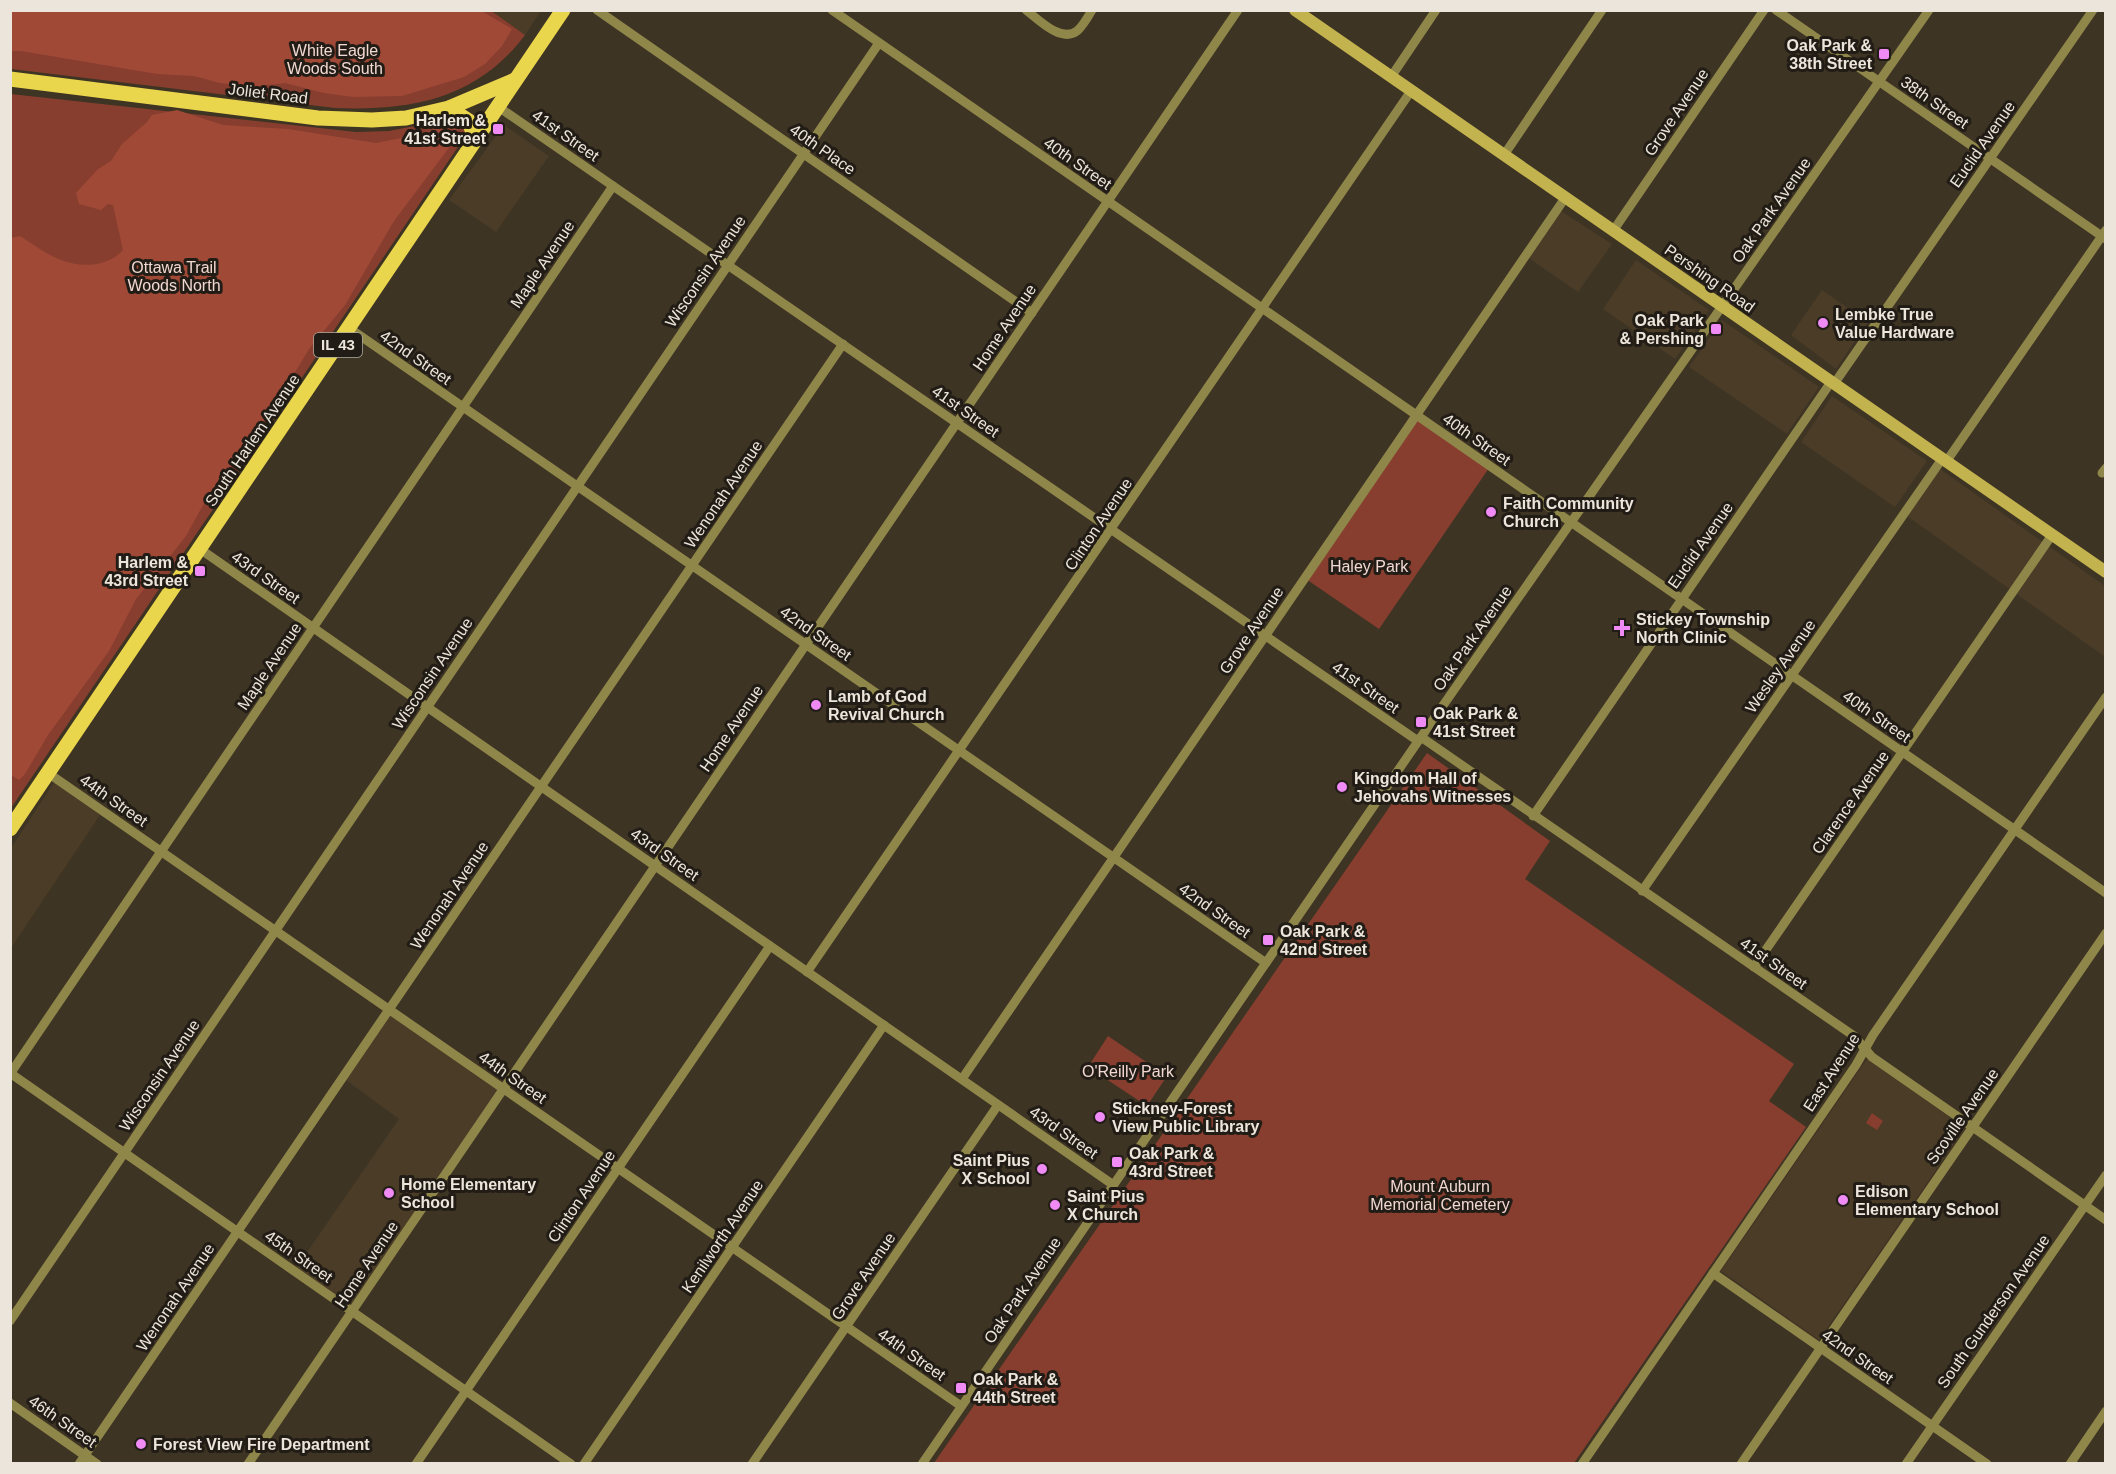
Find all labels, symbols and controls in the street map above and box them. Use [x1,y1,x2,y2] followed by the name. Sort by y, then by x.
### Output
[1787,37,1873,72] place label: Oak Park & 38th Street
[287,42,383,77] park label: White Eagle Woods South
[1877,47,1891,61] marker: Oak Park & 38th Street
[1641,66,1712,159] street label: Grove Avenue
[1898,73,1972,132] street label: 38th Street
[227,80,309,107] street label: Joliet Road
[1946,98,2018,191] street label: Euclid Avenue
[529,106,603,165] street label: 41st Street
[404,112,487,147] place label: Harlem & 41st Street
[787,121,859,178] street label: 40th Place
[491,122,505,136] marker: Harlem & 41st Street
[1041,134,1115,193] street label: 40th Street
[1729,154,1814,266] street label: Oak Park Avenue
[662,212,749,330] street label: Wisconsin Avenue
[507,218,578,311] street label: Maple Avenue
[1661,241,1758,316] street label: Pershing Road
[127,259,221,294] park label: Ottawa Trail Woods North
[969,281,1040,374] street label: Home Avenue
[1835,306,1954,341] place label: Lembke True Value Hardware
[1620,312,1704,347] place label: Oak Park & Pershing
[1816,316,1830,330] marker: Lembke True Value Hardware
[1709,322,1723,336] marker: Oak Park & Pershing
[377,327,455,388] street label: 42nd Street
[314,333,362,357] road number: IL 43
[202,371,303,509] street label: South Harlem Avenue
[929,382,1003,441] street label: 41st Street
[1440,410,1514,469] street label: 40th Street
[681,437,766,551] street label: Wenonah Avenue
[1061,475,1136,574] street label: Clinton Avenue
[1503,495,1634,530] place label: Faith Community Church
[1664,499,1736,592] street label: Euclid Avenue
[1484,505,1498,519] marker: Faith Community Church
[228,548,303,607] street label: 43rd Street
[104,554,189,589] place label: Harlem & 43rd Street
[1330,558,1409,575] park label: Haley Park
[193,564,207,578] marker: Harlem & 43rd Street
[1430,582,1515,694] street label: Oak Park Avenue
[1216,584,1287,677] street label: Grove Avenue
[777,603,855,664] street label: 42nd Street
[1636,611,1770,646] place label: Stickey Township North Clinic
[389,614,476,732] street label: Wisconsin Avenue
[1742,616,1819,716] street label: Wesley Avenue
[1613,619,1631,637] marker: Stickey Township North Clinic
[234,620,305,713] street label: Maple Avenue
[1329,658,1403,717] street label: 41st Street
[696,682,767,775] street label: Home Avenue
[1840,687,1914,746] street label: 40th Street
[828,688,944,723] place label: Lamb of God Revival Church
[809,698,823,712] marker: Lamb of God Revival Church
[1433,705,1519,740] place label: Oak Park & 41st Street
[1414,715,1428,729] marker: Oak Park & 41st Street
[1809,748,1892,857] street label: Clarence Avenue
[1354,770,1511,805] place label: Kingdom Hall of Jehovahs Witnesses
[77,771,151,830] street label: 44th Street
[1335,780,1349,794] marker: Kingdom Hall of Jehovahs Witnesses
[627,825,702,884] street label: 43rd Street
[407,838,492,952] street label: Wenonah Avenue
[1176,880,1254,941] street label: 42nd Street
[1280,923,1368,958] place label: Oak Park & 42nd Street
[1261,933,1275,947] marker: Oak Park & 42nd Street
[1737,934,1811,993] street label: 41st Street
[116,1016,203,1134] street label: Wisconsin Avenue
[1800,1030,1863,1114] street label: East Avenue
[476,1048,550,1107] street label: 44th Street
[1082,1063,1175,1080] park label: O'Reilly Park
[1923,1065,2002,1167] street label: Scoville Avenue
[1112,1100,1259,1135] place label: Stickney-Forest View Public Library
[1026,1103,1101,1162] street label: 43rd Street
[1093,1110,1107,1124] marker: Stickney-Forest View Public Library
[1129,1145,1215,1180] place label: Oak Park & 43rd Street
[544,1147,619,1246] street label: Clinton Avenue
[953,1152,1030,1187] place label: Saint Pius X School
[1110,1155,1124,1169] marker: Oak Park & 43rd Street
[1035,1162,1049,1176] marker: Saint Pius X School
[401,1176,536,1211] place label: Home Elementary School
[678,1177,766,1296] street label: Kenilworth Avenue
[1370,1178,1510,1213] park label: Mount Auburn Memorial Cemetery
[1855,1183,1999,1218] place label: Edison Elementary School
[382,1186,396,1200] marker: Home Elementary School
[1067,1188,1144,1223] place label: Saint Pius X Church
[1836,1193,1850,1207] marker: Edison Elementary School
[1048,1198,1062,1212] marker: Saint Pius X Church
[331,1218,402,1311] street label: Home Avenue
[262,1227,336,1286] street label: 45th Street
[828,1230,899,1323] street label: Grove Avenue
[1934,1231,2053,1391] street label: South Gunderson Avenue
[981,1234,1064,1347] street label: Oak Park Avenue
[133,1240,218,1354] street label: Wenonah Avenue
[875,1325,949,1384] street label: 44th Street
[1819,1326,1897,1387] street label: 42nd Street
[973,1371,1059,1406] place label: Oak Park & 44th Street
[954,1381,968,1395] marker: Oak Park & 44th Street
[26,1392,100,1451] street label: 46th Street
[153,1436,370,1453] place label: Forest View Fire Department
[134,1437,148,1451] marker: Forest View Fire Department

